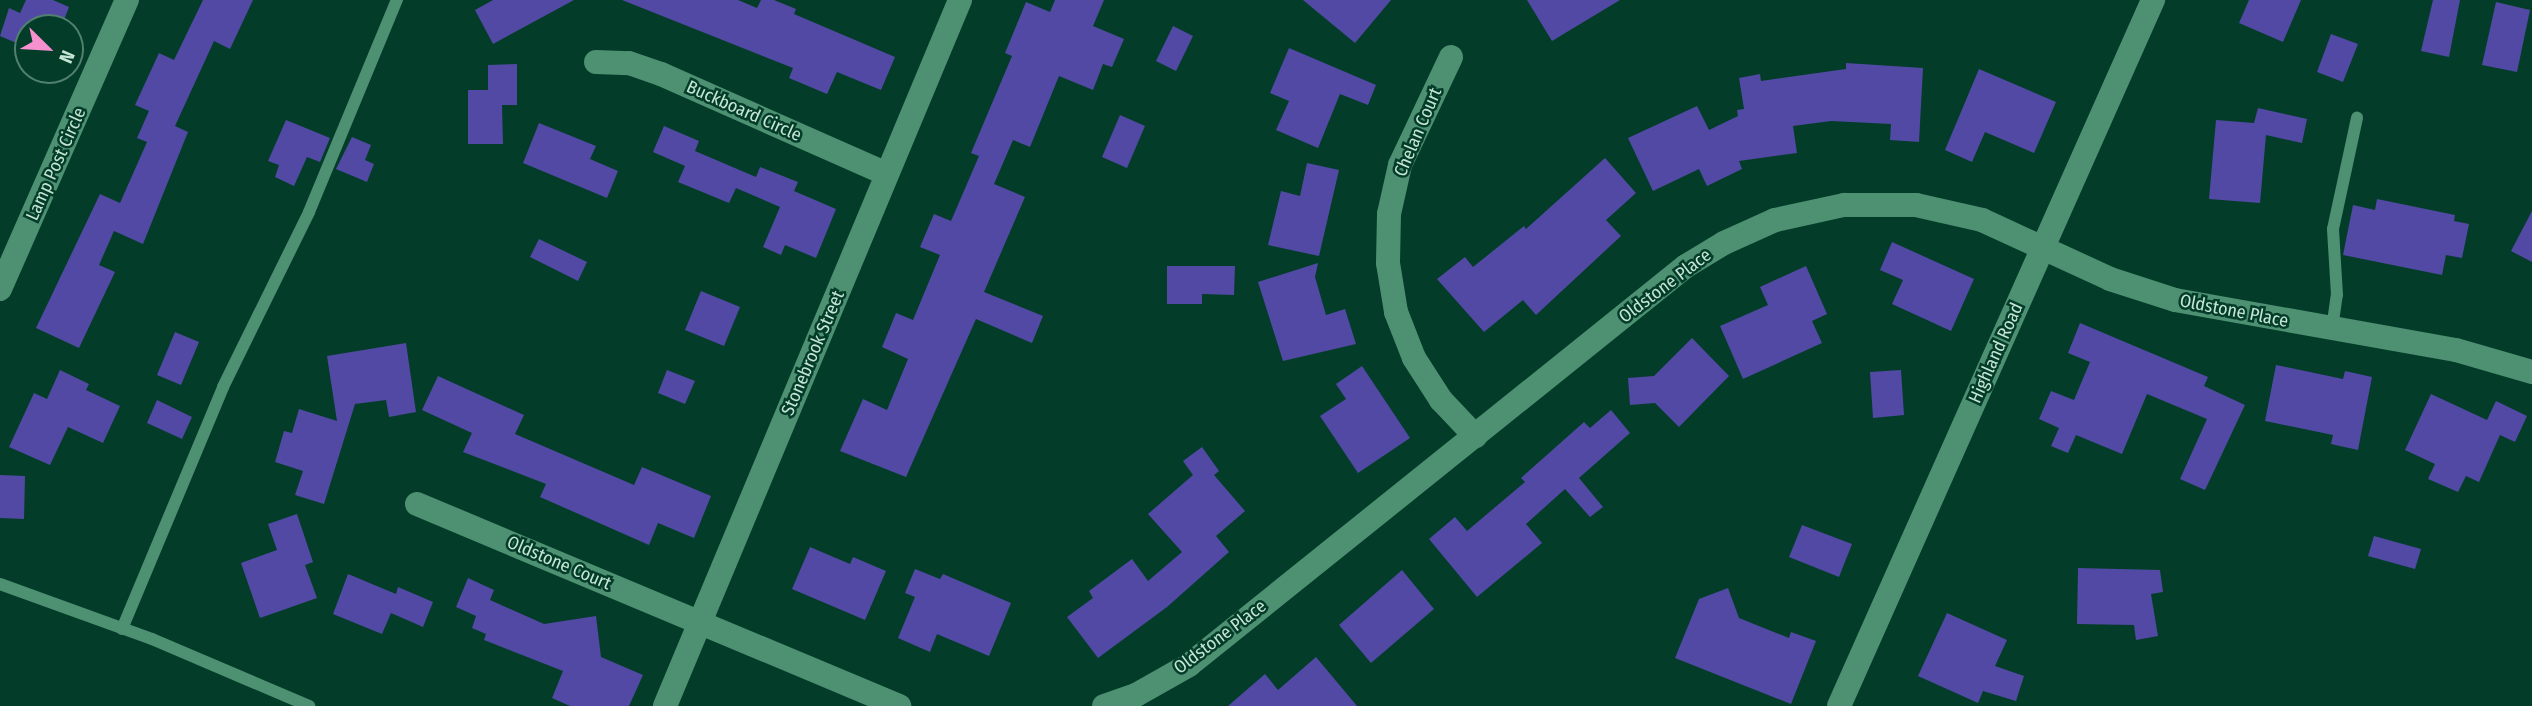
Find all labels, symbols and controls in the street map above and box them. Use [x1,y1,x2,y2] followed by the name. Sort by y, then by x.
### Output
[14,14,84,84] north arrow
[54,47,80,67] text: N
[683,76,805,146] street label: Buckboard Circle
[1390,84,1446,180] street label: Chelan Court
[21,104,91,224] street label: Lamp Post Circle
[1615,244,1715,328] street label: Oldstone Place
[777,287,849,419] street label: Stonebrook Street
[2178,290,2290,332] street label: Oldstone Place
[1964,299,2028,407] street label: Highland Road
[504,531,614,595] street label: Oldstone Court
[1170,595,1270,679] street label: Oldstone Place

